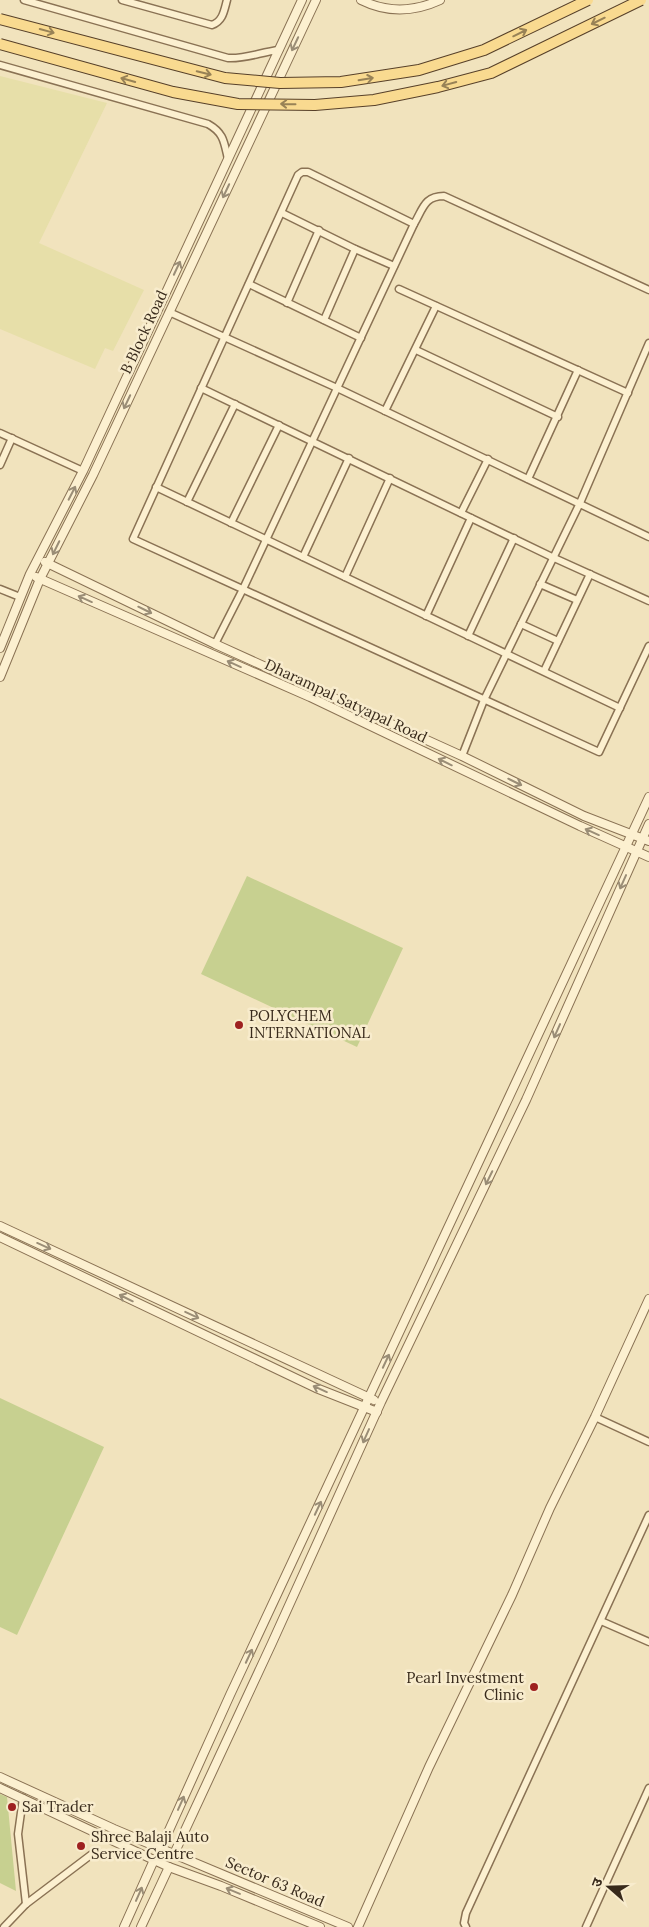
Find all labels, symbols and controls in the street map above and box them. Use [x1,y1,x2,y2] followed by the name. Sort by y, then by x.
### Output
[591,17,606,27] one-way arrow
[39,27,55,37] one-way arrow
[512,28,527,37] one-way arrow
[290,36,299,51] one-way arrow
[196,69,212,78] one-way arrow
[357,73,373,83] one-way arrow
[121,74,137,84] one-way arrow
[441,80,457,90] one-way arrow
[280,100,296,109] one-way arrow
[221,183,230,198] one-way arrow
[173,261,183,276] one-way arrow
[116,287,171,377] street label: B Block Road
[121,394,131,409] one-way arrow
[67,485,77,500] one-way arrow
[51,540,60,555] one-way arrow
[78,593,93,603] one-way arrow
[138,606,153,616] one-way arrow
[262,655,431,747] street label: Dharampal Satyapal Road
[227,659,242,669] one-way arrow
[438,757,453,766] one-way arrow
[507,778,522,787] one-way arrow
[585,826,600,836] one-way arrow
[617,874,627,889] one-way arrow
[249,1006,370,1042] place label: POLYCHEM INTERNATIONAL
[233,1019,245,1031] marker: POLYCHEM INTERNATIONAL
[551,1023,561,1038] one-way arrow
[483,1170,493,1185] one-way arrow
[36,1242,51,1251] one-way arrow
[118,1293,133,1303] one-way arrow
[184,1310,199,1320] one-way arrow
[382,1354,392,1369] one-way arrow
[313,1384,328,1394] one-way arrow
[361,1428,371,1443] one-way arrow
[313,1501,323,1516] one-way arrow
[244,1648,254,1663] one-way arrow
[406,1668,524,1704] place label: Pearl Investment Clinic
[528,1681,540,1693] marker: Pearl Investment Clinic
[177,1796,187,1811] one-way arrow
[22,1797,94,1816] place label: Sai Trader
[6,1801,18,1813] marker: Sai Trader
[91,1827,209,1863] place label: Shree Balaji Auto Service Centre
[75,1840,87,1852] marker: Shree Balaji Auto Service Centre
[223,1852,327,1911] street label: Sector 63 Road
[584,1862,634,1912] north arrow
[587,1875,607,1889] text: उ
[226,1886,241,1896] one-way arrow
[135,1887,145,1902] one-way arrow

